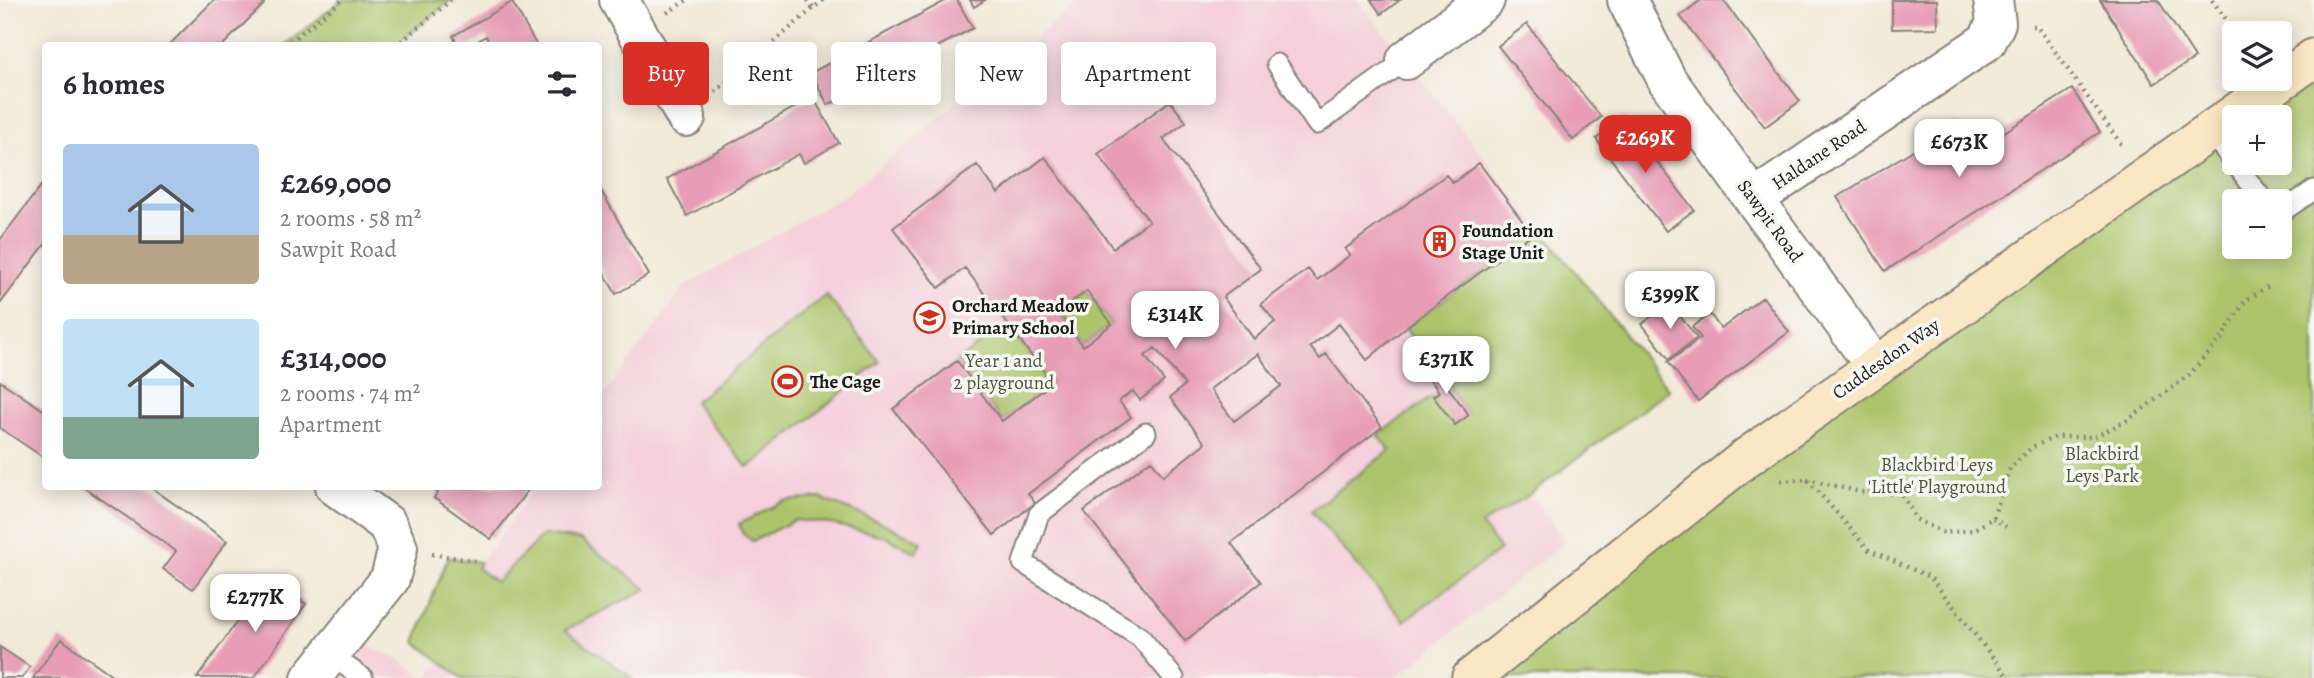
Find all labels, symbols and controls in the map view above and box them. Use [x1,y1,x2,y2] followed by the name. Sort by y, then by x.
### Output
[2222,21,2292,259] map controls
[2222,21,2292,91] button: layers
[623,42,709,105] chip: Buy
[723,42,817,105] chip: Rent
[831,42,941,105] chip: Filters
[955,42,1047,105] chip: New
[1061,42,1216,105] chip: Apartment
[63,64,165,104] text: 6 homes
[543,65,581,103] icon: filters
[2222,105,2292,175] button: +
[1767,113,1872,196] street label: Haldane Road
[1596,116,1694,175] pin: £269K
[1910,120,2008,179] pin: £673K
[1615,122,1675,153] text: £269K
[1930,126,1988,157] text: £673K
[280,163,391,203] text: £269,000
[119,172,203,256] icon: home
[1731,174,1809,268] street label: Sawpit Road
[2222,189,2292,259] button: −
[280,203,421,234] text: 2 rooms · 58 m²
[1462,218,1554,266] place label: Foundation Stage Unit
[1422,225,1456,259] building icon: Foundation Stage Unit
[280,234,397,265] text: Sawpit Road
[1621,272,1719,331] pin: £399K
[1641,278,1699,309] text: £399K
[1126,292,1224,351] pin: £314K
[952,293,1089,341] place label: Orchard Meadow Primary School
[1147,298,1203,329] text: £314K
[912,300,946,334] school or university icon: Orchard Meadow Primary School
[1827,312,1945,406] street label: Cuddesdon Way
[1397,336,1495,396] pin: £371K
[280,338,387,378] text: £314,000
[1419,343,1474,374] text: £371K
[119,347,203,431] icon: home
[953,348,1055,396] park label: Year 1 and 2 playground
[770,365,804,399] sports icon: The Cage
[810,369,881,395] place label: The Cage
[280,378,420,409] text: 2 rooms · 74 m²
[280,409,382,440] text: Apartment
[2065,441,2140,489] park label: Blackbird Leys Park
[1868,452,2007,500] park label: Blackbird Leys 'Little' Playground
[206,574,304,634] pin: £277K
[226,581,284,612] text: £277K

